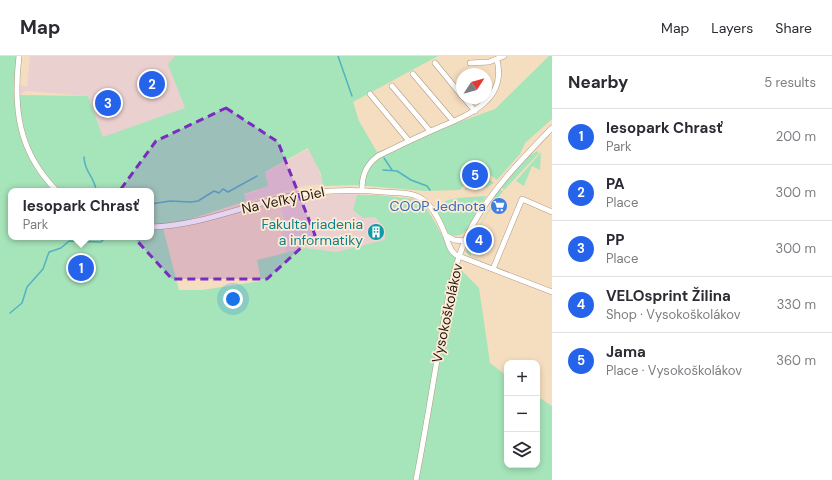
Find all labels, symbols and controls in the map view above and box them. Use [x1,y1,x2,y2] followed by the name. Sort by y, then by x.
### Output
[20,15,60,40] text: Map
[661,19,689,37] text: Map
[711,19,753,37] text: Layers
[775,19,812,37] text: Share
[456,68,492,104] north arrow
[139,69,165,99] pin: 2
[568,71,628,93] text: Nearby
[764,74,816,91] text: 5 results
[95,88,121,118] pin: 3
[606,118,723,138] text: lesopark Chrasť
[579,128,583,145] text: 1
[776,128,816,145] text: 200 m
[606,138,632,155] text: Park
[462,160,488,190] pin: 5
[606,174,625,194] text: PA
[240,182,326,218] street label: Na Veľký Diel
[577,184,585,201] text: 2
[775,184,816,201] text: 300 m
[8,188,154,240] popup
[606,194,638,211] text: Place
[23,196,139,216] text: lesopark Chrasť
[489,196,509,216] supermarket icon: COOP Jednota
[390,197,486,215] place label: COOP Jednota
[261,215,363,249] place label: Fakulta riadenia a informatiky
[23,216,48,233] text: Park
[366,222,386,242] building icon: Fakulta riadenia a informatiky
[466,225,492,255] pin: 4
[606,230,624,250] text: PP
[577,240,585,257] text: 3
[775,240,816,257] text: 300 m
[606,250,638,267] text: Place
[68,253,94,283] pin: 1
[428,261,466,364] street label: Vysokoškolákov
[606,286,731,306] text: VELOsprint Žilina
[223,289,243,309] your location
[577,296,585,313] text: 4
[777,296,816,313] text: 330 m
[606,306,741,323] text: Shop · Vysokoškolákov
[606,342,646,362] text: Jama
[577,352,585,369] text: 5
[776,352,816,369] text: 360 m
[504,360,540,468] map controls
[504,360,540,396] button: +
[606,362,742,379] text: Place · Vysokoškolákov
[504,396,540,432] button: −
[504,432,540,468] button: layers

